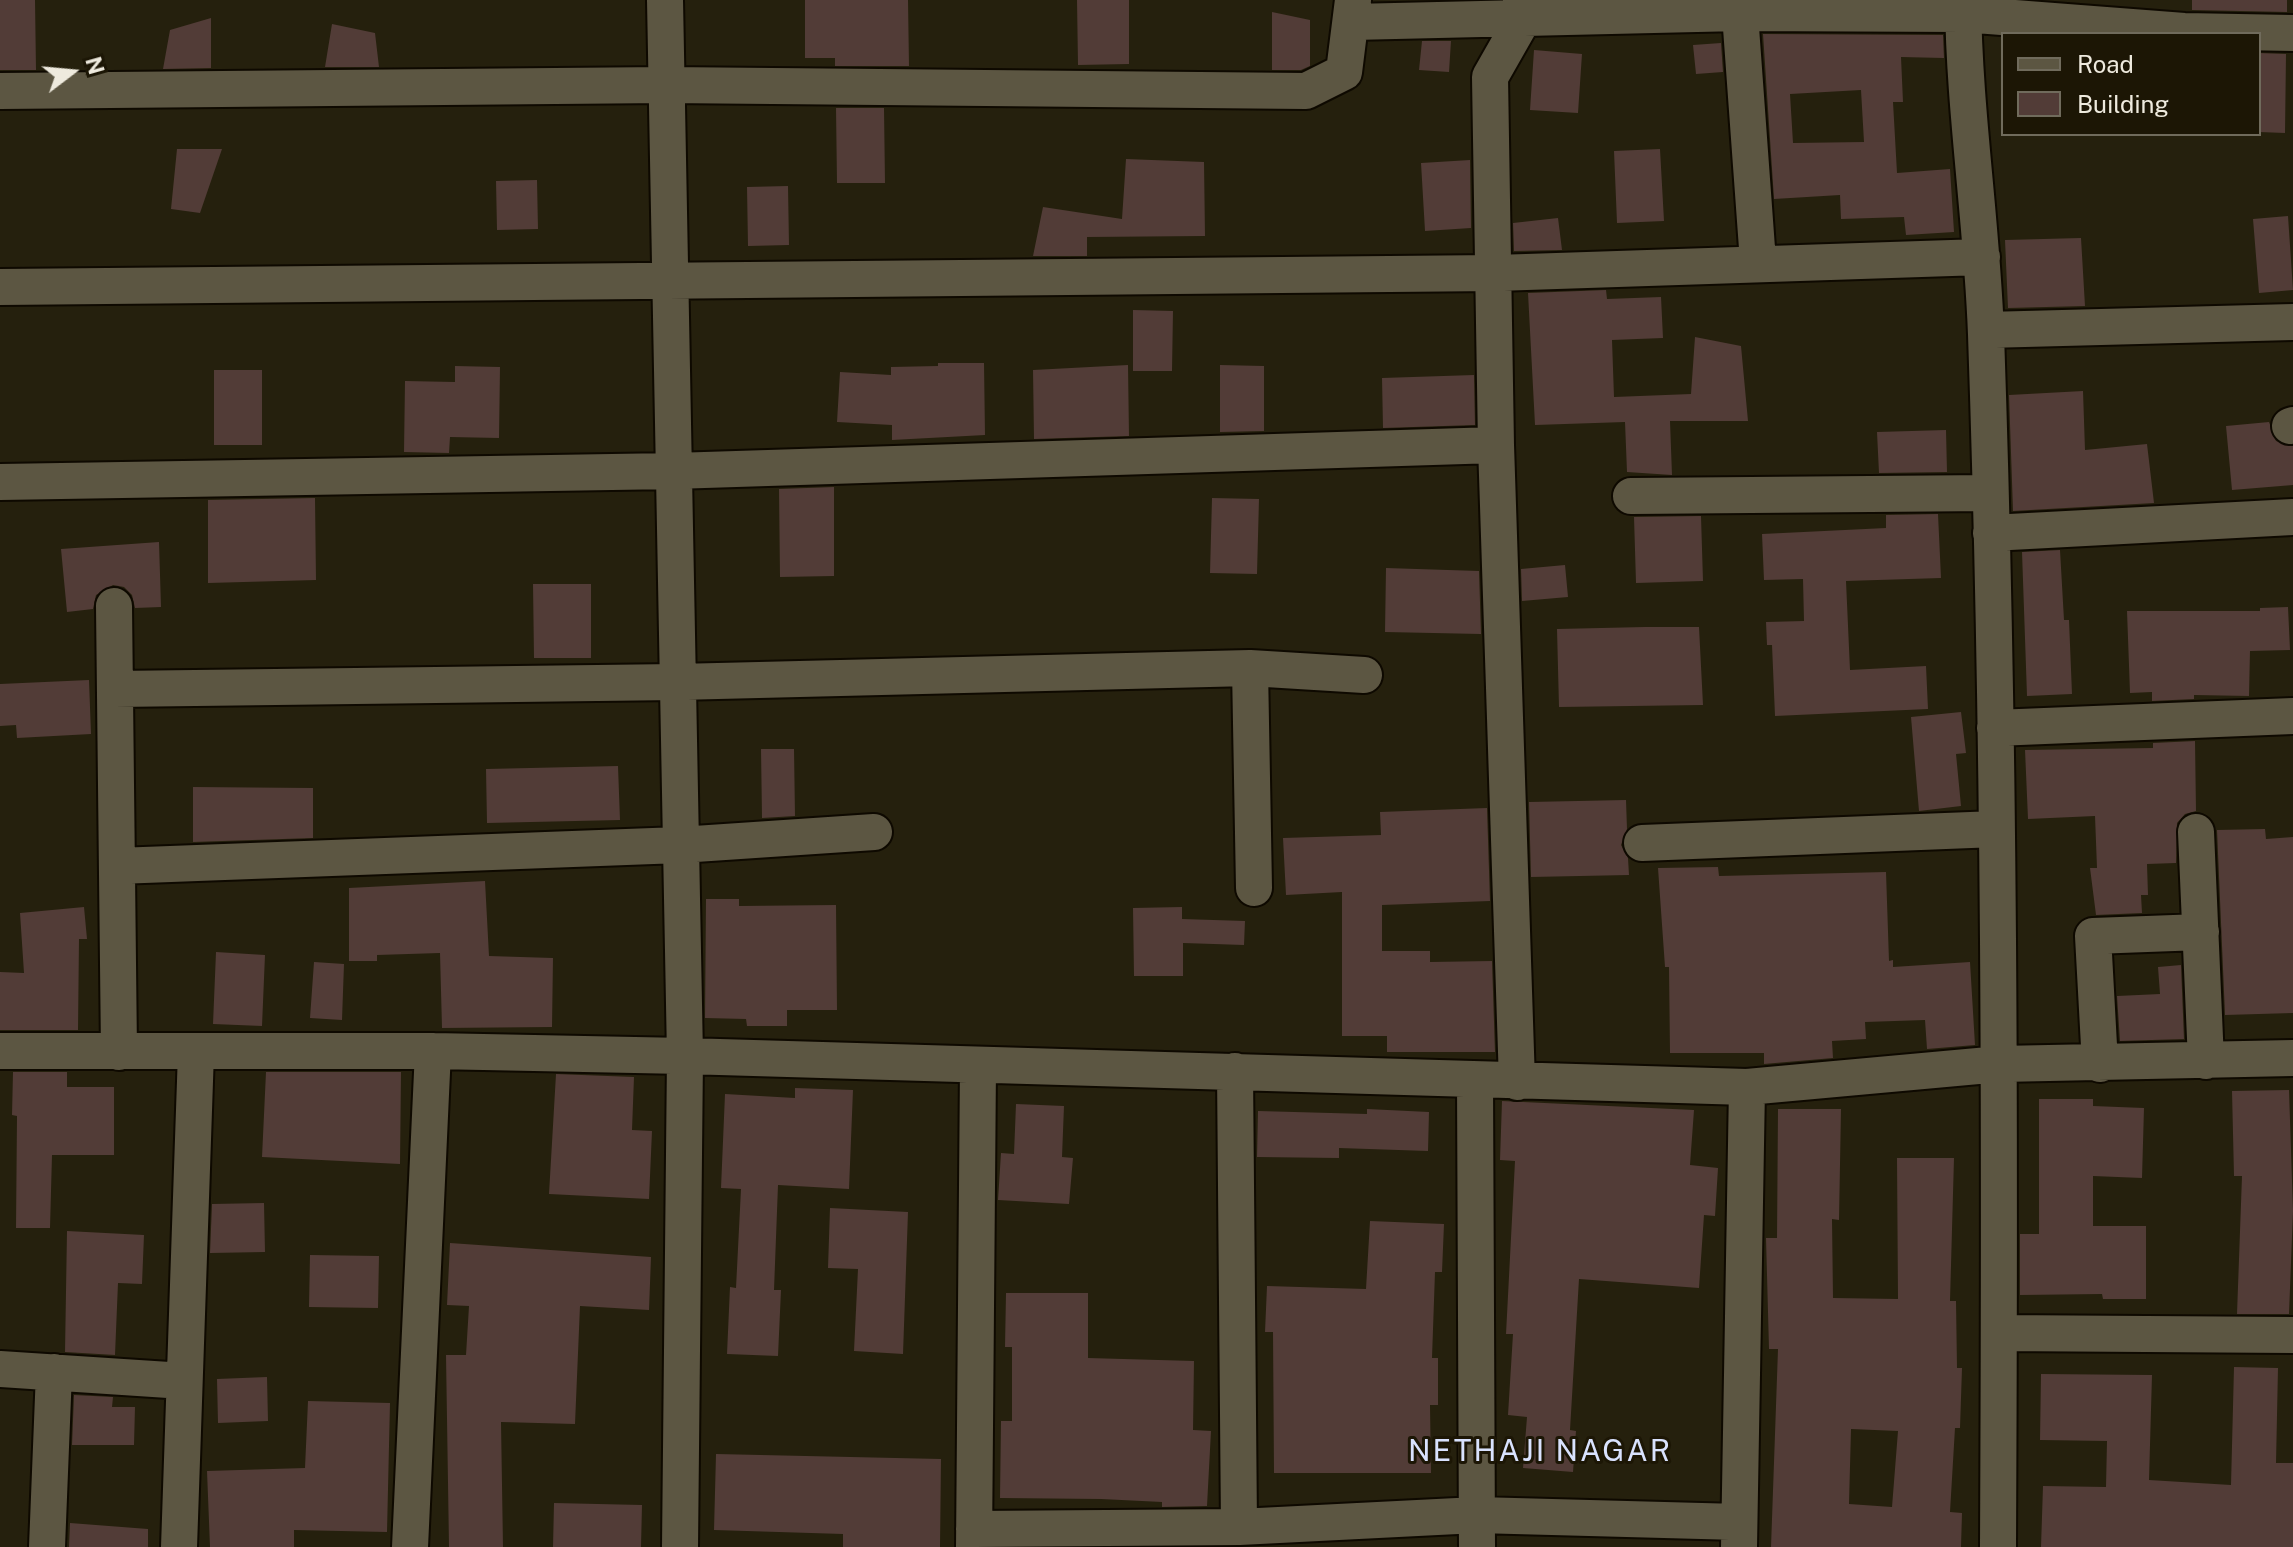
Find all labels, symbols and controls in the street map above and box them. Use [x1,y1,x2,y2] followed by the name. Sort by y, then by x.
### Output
[32,32,112,112] north arrow
[2001,32,2261,136] legend
[2077,50,2134,78] text: Road
[80,54,110,77] text: N
[2077,90,2169,118] text: Building
[1408,1434,1672,1470] district label: NETHAJI NAGAR

